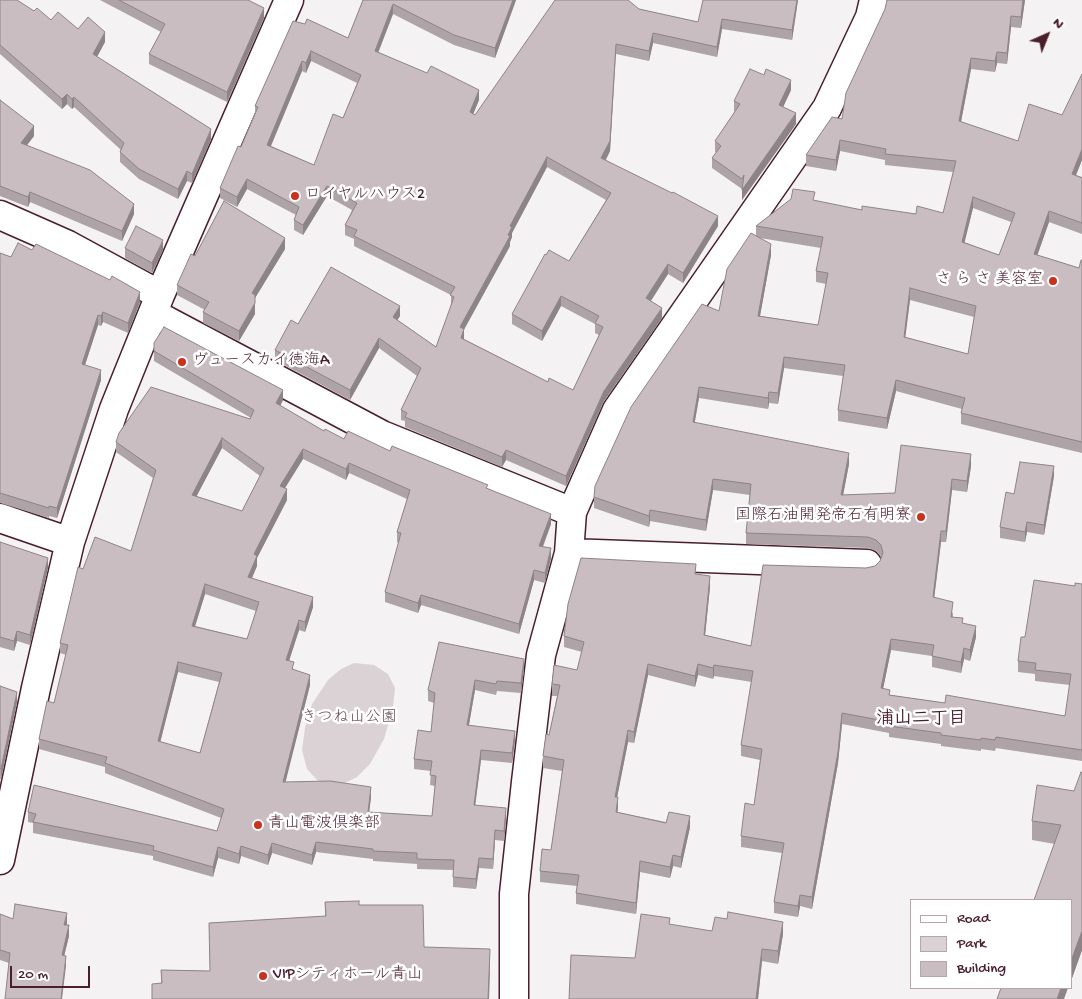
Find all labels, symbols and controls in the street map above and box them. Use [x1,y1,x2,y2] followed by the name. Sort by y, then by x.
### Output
[1022,10,1072,60] north arrow
[1049,15,1067,33] text: N
[305,186,425,206] place label: ロイヤルハウス2
[289,190,301,202] marker: ロイヤルハウス2
[936,271,1043,291] place label: さ ら さ 美容室
[1047,275,1059,287] marker: さ ら さ 美容室
[192,352,329,372] place label: ヴュースカイ徳海A
[176,356,188,368] marker: ヴュースカイ徳海A
[735,507,911,527] place label: 国際石油開発帝石有明寮
[915,511,927,523] marker: 国際石油開発帝石有明寮
[301,709,397,729] park label: きつね山公園
[876,709,966,731] district label: 浦山二丁目
[268,815,380,835] place label: 青山電波倶楽部
[252,819,264,831] marker: 青山電波倶楽部
[910,899,1072,989] legend
[957,910,990,928] text: Road
[957,935,986,953] text: Park
[12,956,92,988] scale bar
[957,960,1006,978] text: Building
[18,966,48,984] text: 20 m
[273,966,423,986] place label: VIPシティホール青山
[257,970,269,982] marker: VIPシティホール青山

